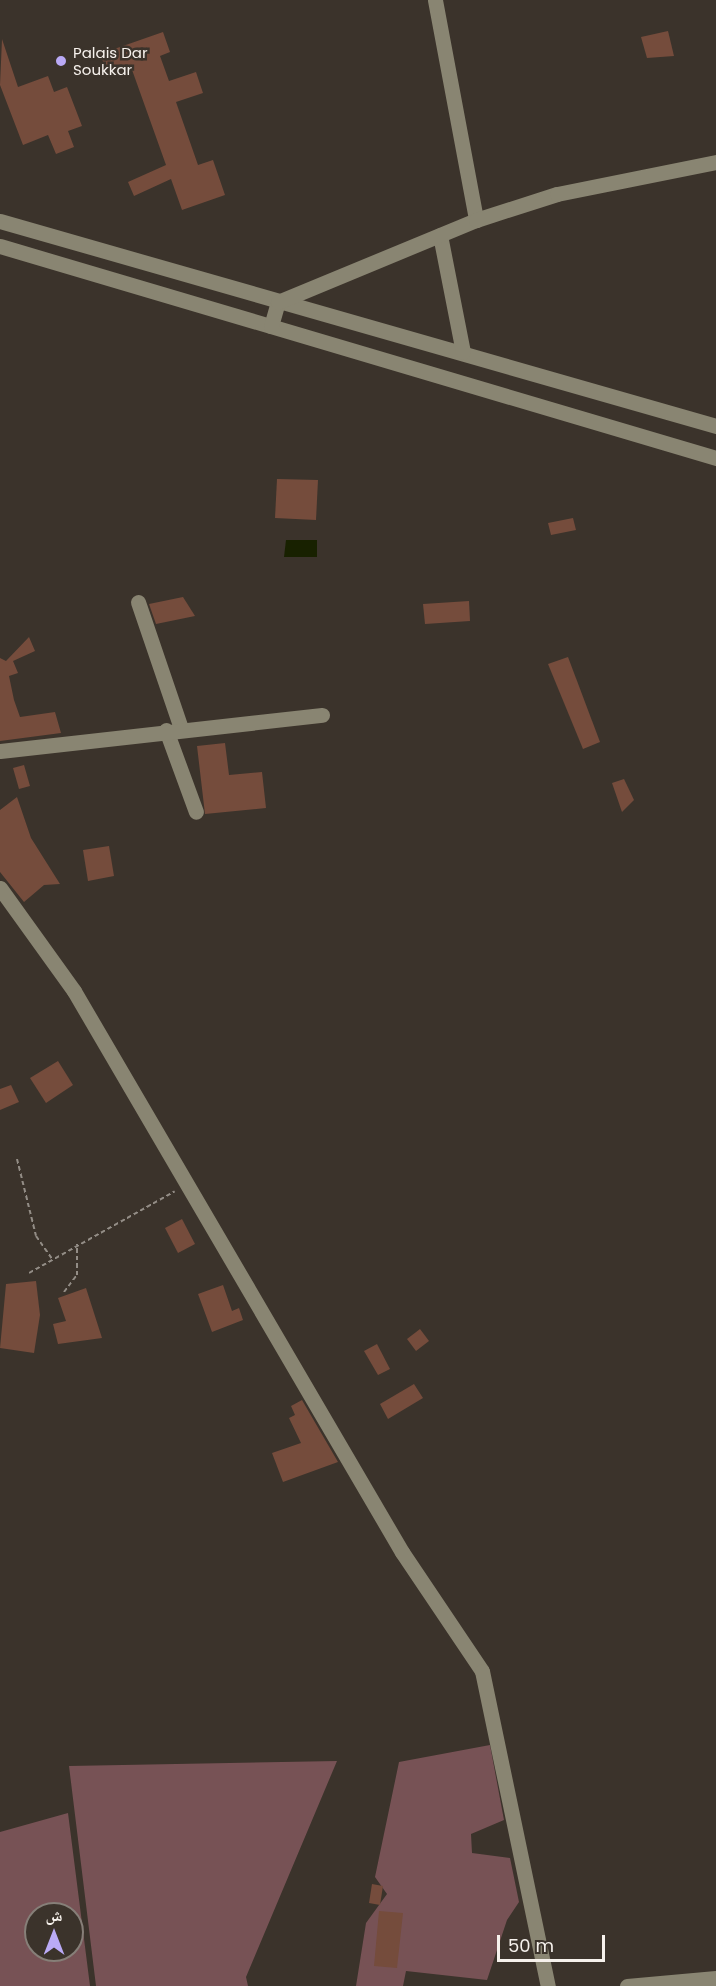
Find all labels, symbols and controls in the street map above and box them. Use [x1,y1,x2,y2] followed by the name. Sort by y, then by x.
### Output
[73,43,148,78] place label: Palais Dar Soukkar
[54,54,68,68] marker: Palais Dar Soukkar
[24,1902,84,1962] north arrow
[46,1904,62,1927] text: ش
[500,1923,608,1961] scale bar
[508,1933,554,1958] text: 50 m

